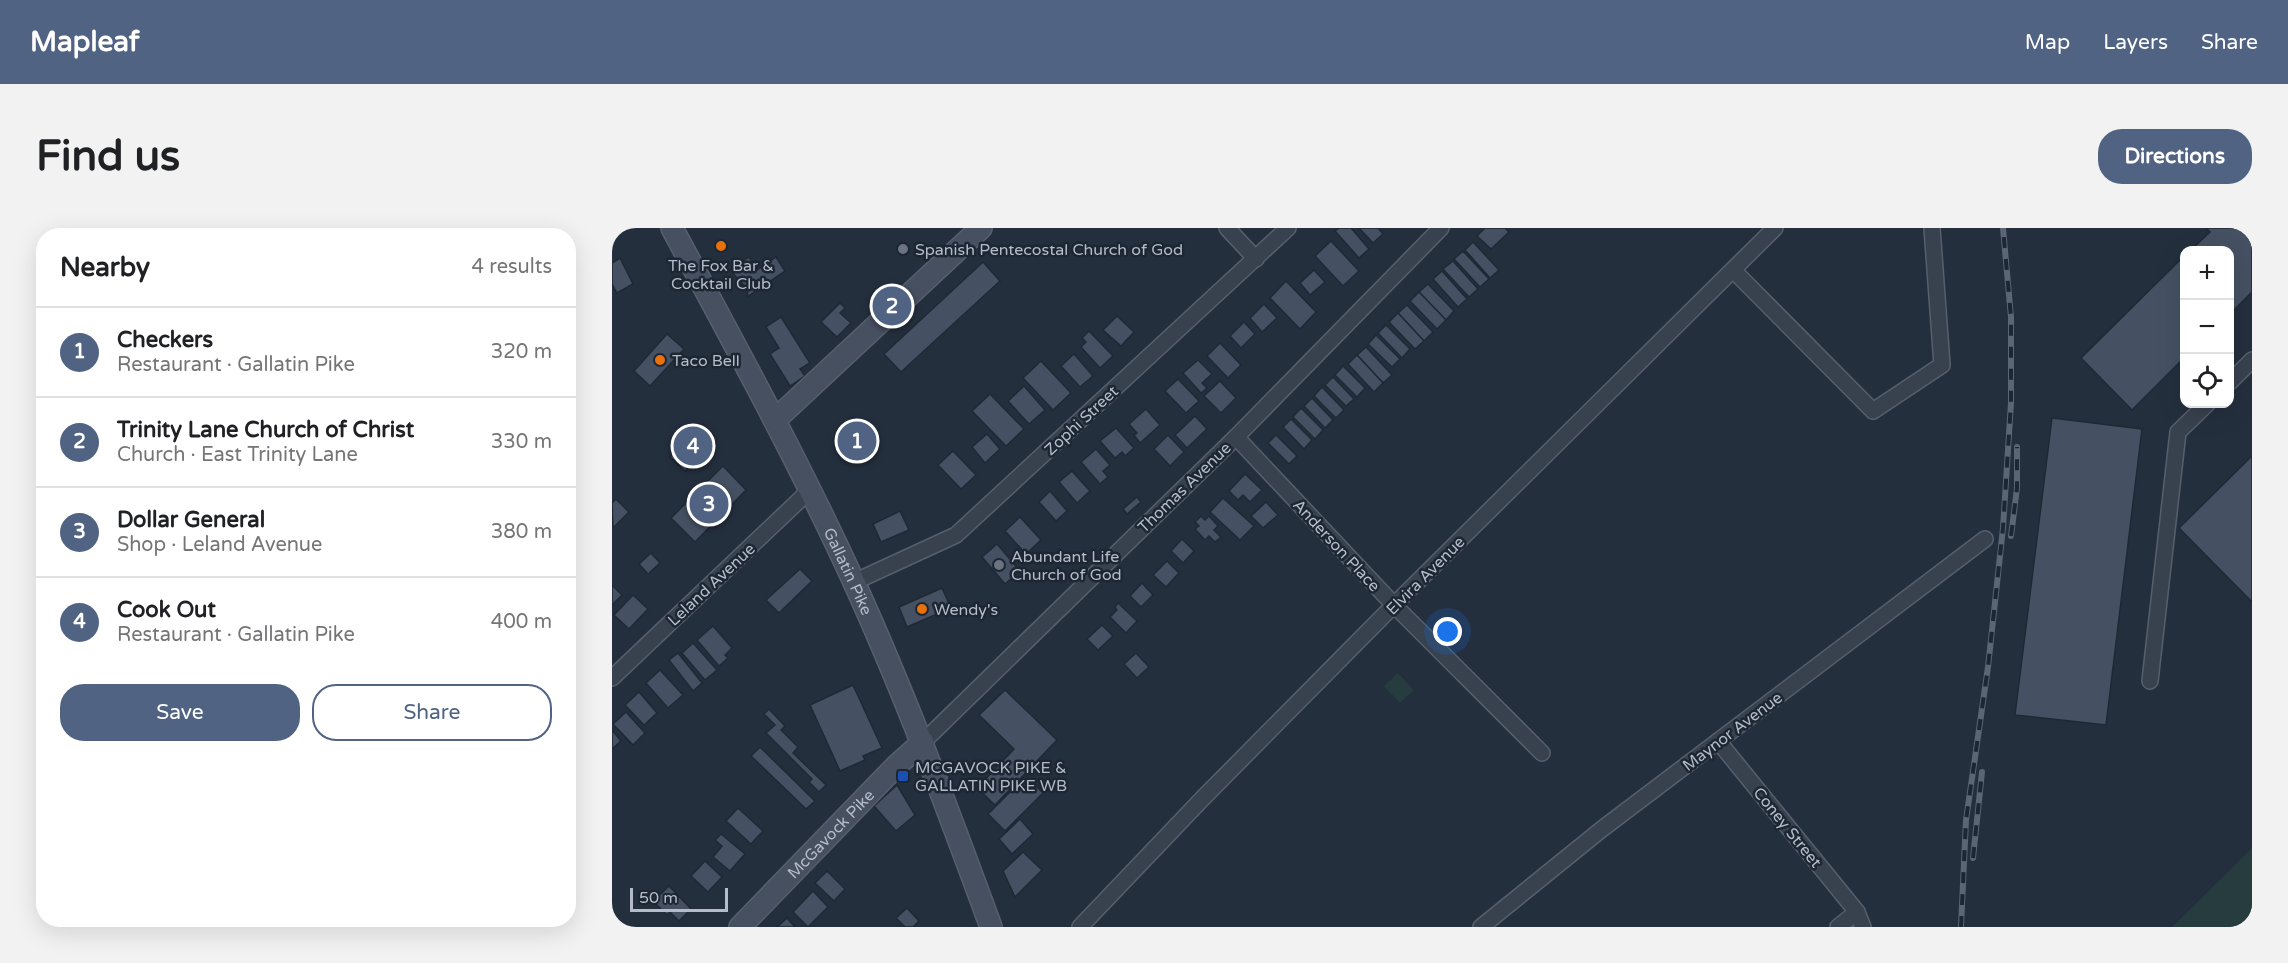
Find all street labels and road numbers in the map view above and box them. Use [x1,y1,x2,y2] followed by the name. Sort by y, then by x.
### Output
[1041,381,1123,460] street label: Zophi Street
[1134,438,1235,537] street label: Thomas Avenue
[1288,495,1384,596] street label: Anderson Place
[819,525,876,618] street label: Gallatin Pike
[1382,532,1469,619] street label: Elvira Avenue
[664,539,760,630] street label: Leland Avenue
[1679,688,1787,776] street label: Maynor Avenue
[1749,783,1826,872] street label: Coney Street
[784,786,879,883] street label: McGavock Pike

